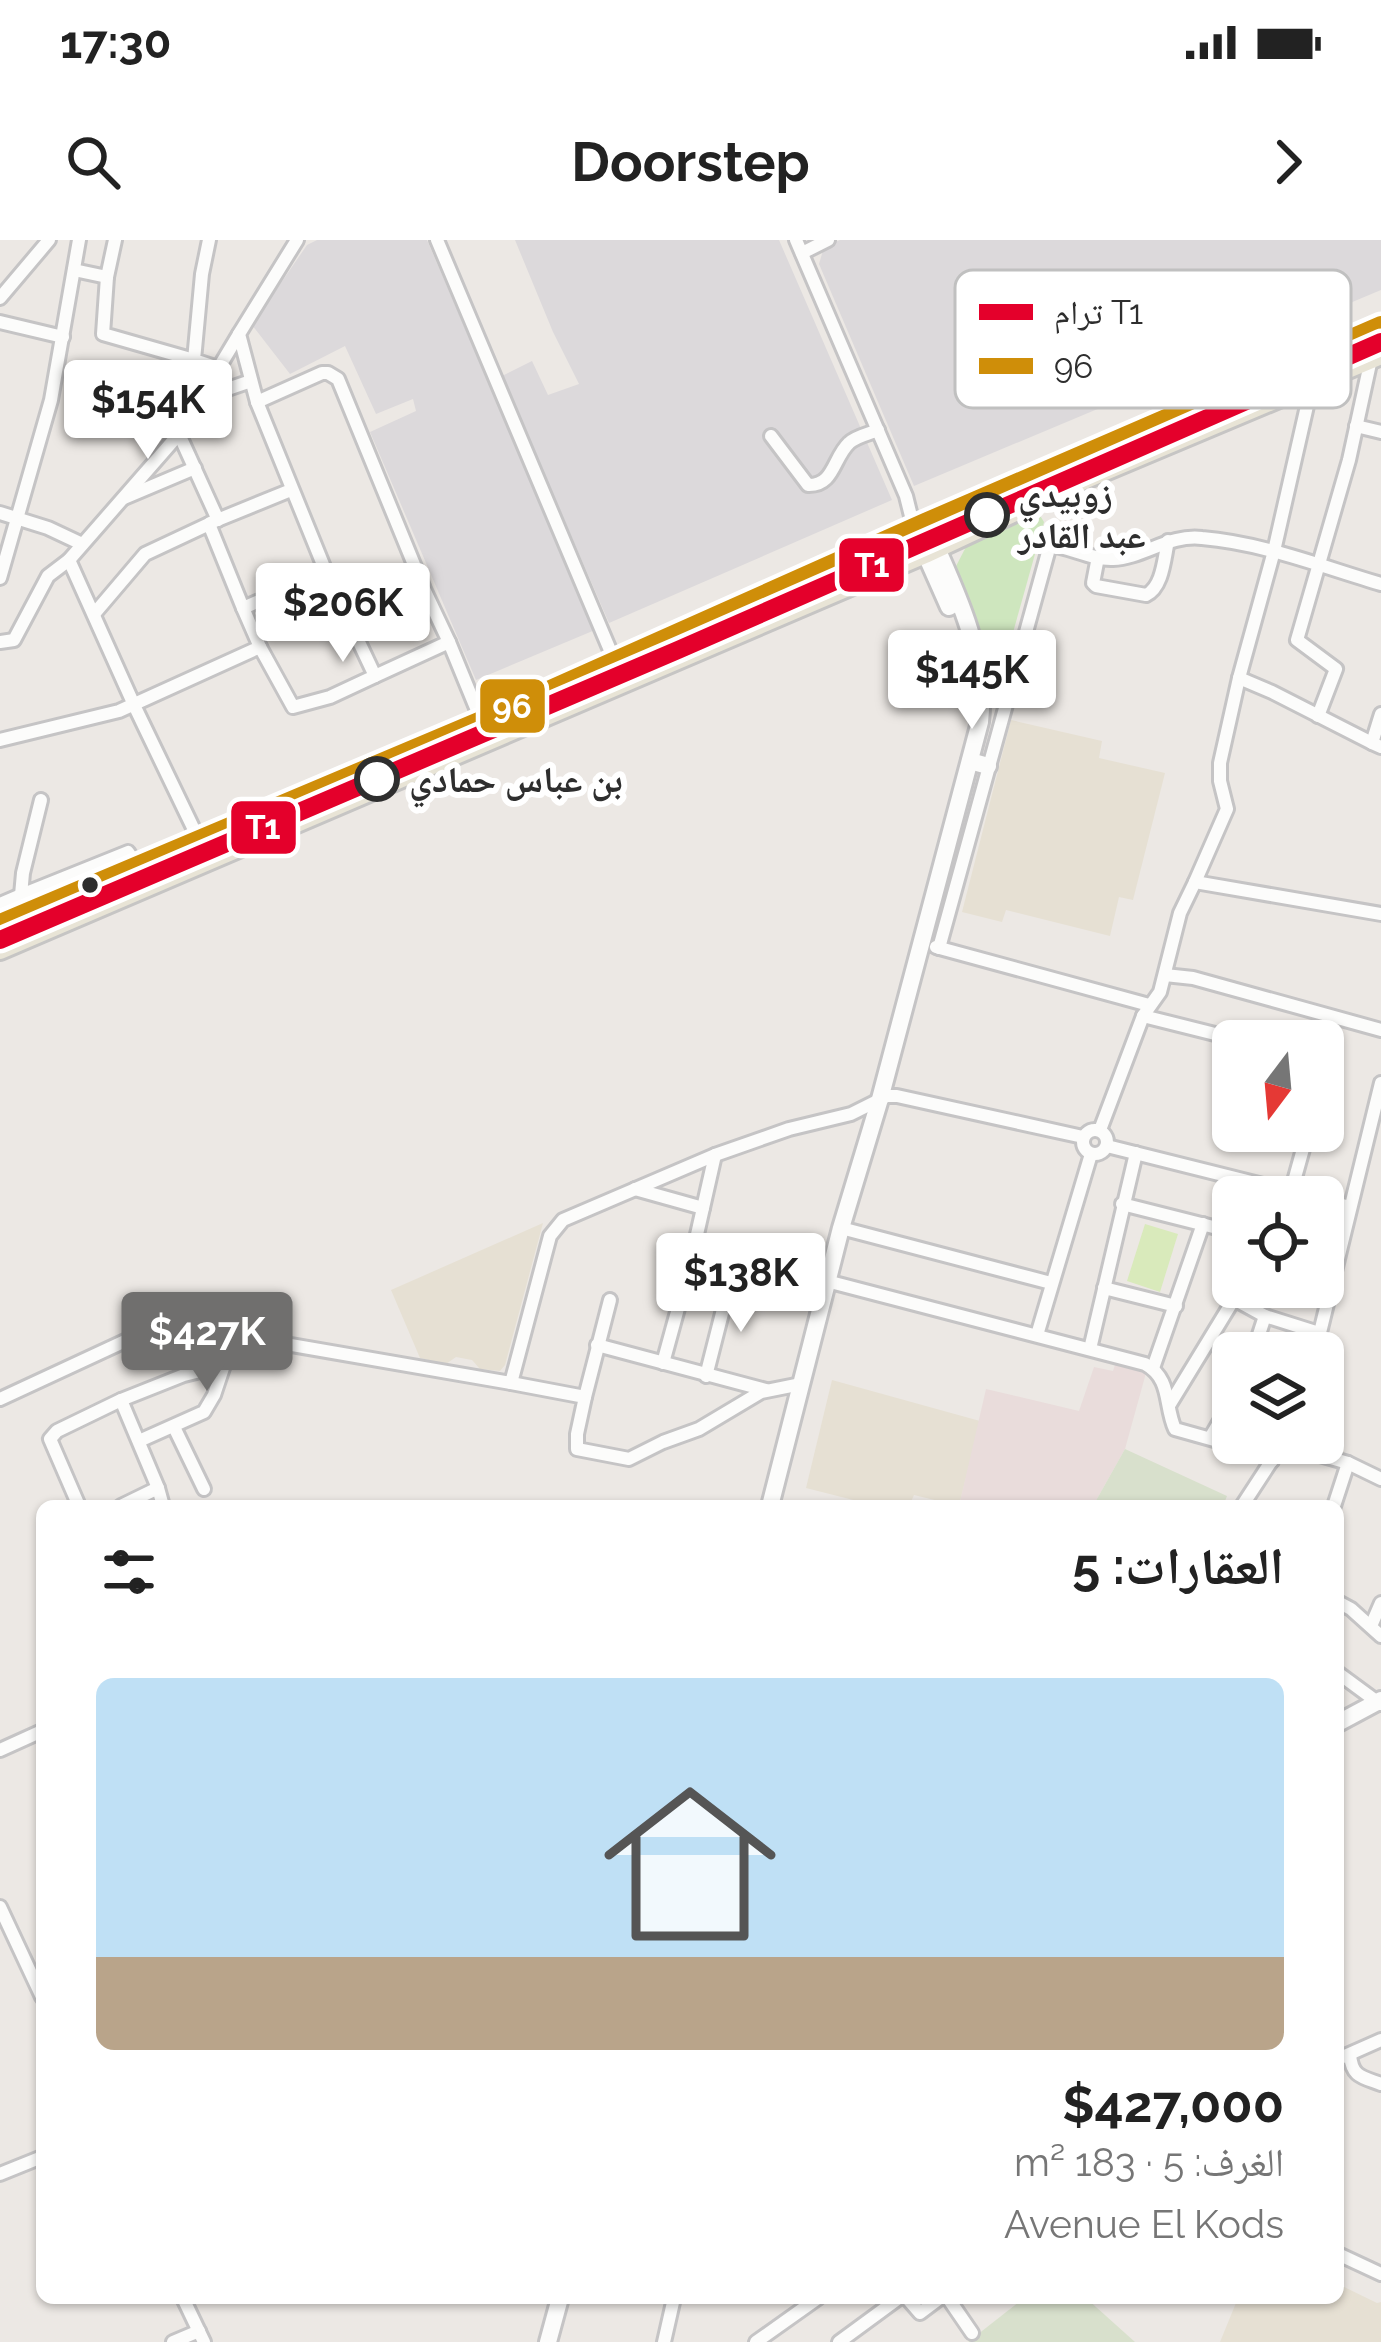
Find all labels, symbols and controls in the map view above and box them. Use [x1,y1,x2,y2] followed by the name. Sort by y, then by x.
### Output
[60,16,171,69] text: 17:30
[60,129,126,195] icon: search
[1255,129,1321,195] icon: forward
[571,130,810,194] text: Doorstep
[955,270,1351,408] legend
[1054,293,1143,334] text: ترام T1
[1054,347,1093,386] text: 96
[64,360,232,462] pin: $154K
[91,376,205,422] text: $154K
[1016,473,1146,556] place label: زوبيدي عبد القادر
[966,494,1008,536] marker: زوبيدي عبد القادر
[837,536,906,594] line badge: T1
[854,546,890,585] text: T1
[259,563,427,665] pin: $206K
[283,579,403,625] text: $206K
[888,630,1056,732] pin: $145K
[915,646,1029,692] text: $145K
[478,677,547,735] line badge: 96
[492,687,532,726] text: 96
[356,758,398,800] marker: بن عباس حمادي
[409,758,623,808] place label: بن عباس حمادي
[229,799,298,856] line badge: T1
[245,808,281,847] text: T1
[79,874,101,896] unlabelled marker
[1212,1020,1344,1152] north arrow
[1212,1020,1344,1464] map controls
[1212,1176,1344,1308] button: locate
[657,1233,825,1335] pin: $138K
[683,1249,799,1295] text: $138K
[123,1292,291,1394] pin: $427K
[149,1308,265,1354] text: $427K
[1212,1332,1344,1464] button: layers
[1072,1536,1284,1596] text: العقارات: 5
[96,1539,162,1605] icon: filters
[582,1756,798,1972] icon: home
[1062,2074,1284,2134] text: $427,000
[1014,2139,1284,2185] text: الغرف: 5 · 183 m²
[1004,2201,1284,2247] text: Avenue El Kods

